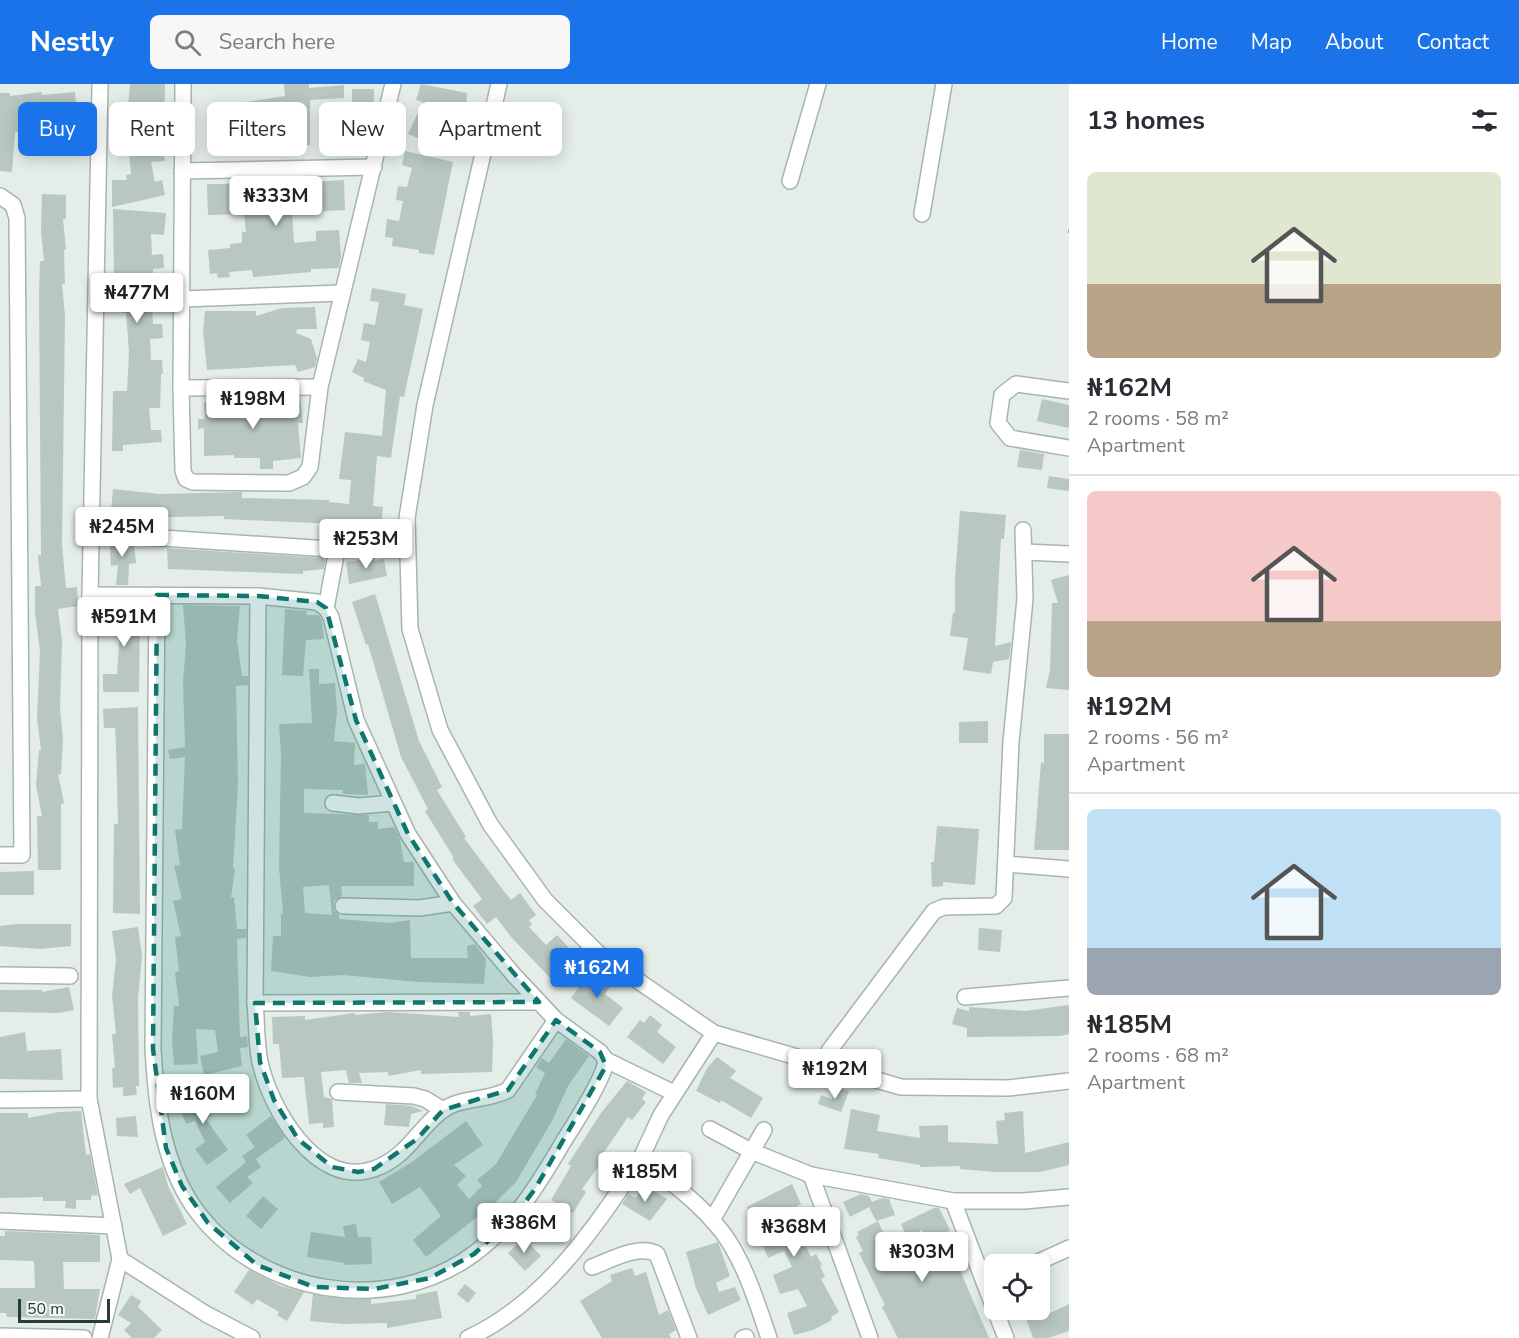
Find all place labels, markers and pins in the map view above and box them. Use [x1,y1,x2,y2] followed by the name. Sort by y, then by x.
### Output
[234,176,318,227] pin: ₦333M
[95,273,179,324] pin: ₦477M
[211,379,295,430] pin: ₦198M
[80,507,164,558] pin: ₦245M
[324,519,408,570] pin: ₦253M
[82,597,166,648] pin: ₦591M
[555,948,639,999] pin: ₦162M
[793,1049,877,1100] pin: ₦192M
[161,1074,245,1125] pin: ₦160M
[603,1152,687,1203] pin: ₦185M
[482,1203,566,1254] pin: ₦386M
[752,1207,836,1258] pin: ₦368M
[880,1232,964,1283] pin: ₦303M

